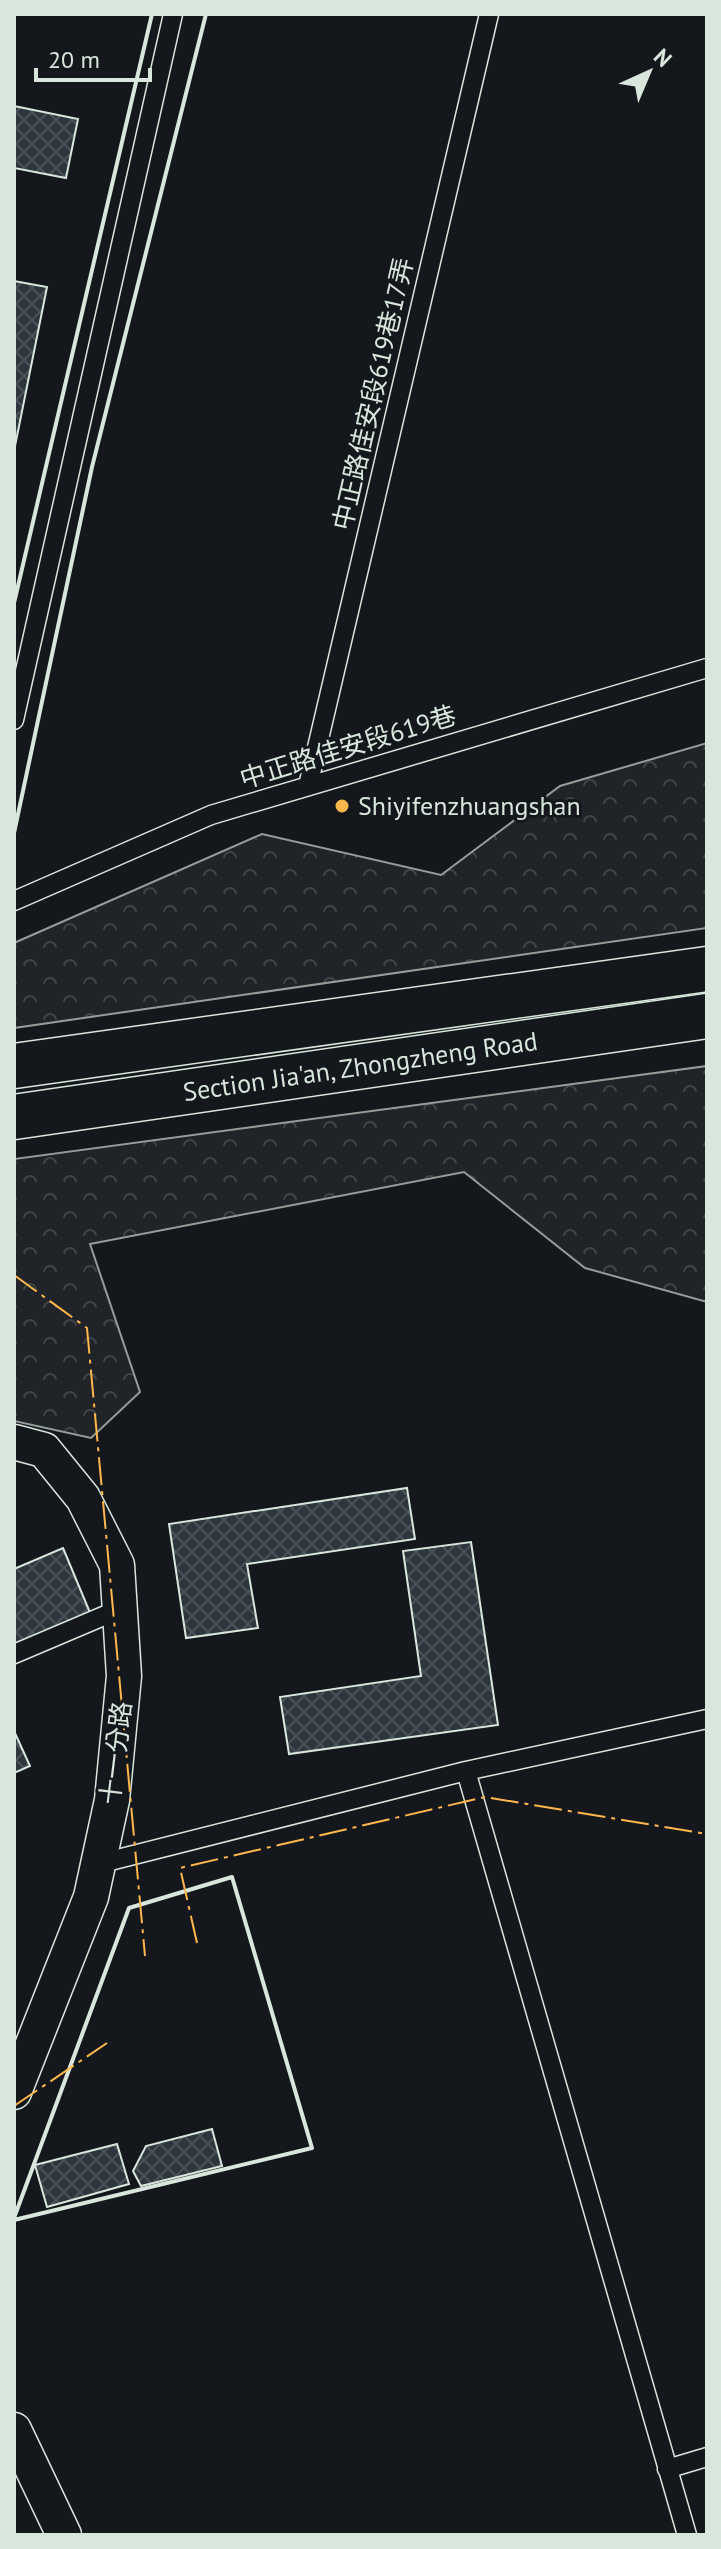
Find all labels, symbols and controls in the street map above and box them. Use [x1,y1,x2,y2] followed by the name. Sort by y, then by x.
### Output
[36,32,150,82] scale bar
[609,32,689,112] north arrow
[648,43,678,73] text: N
[48,44,100,75] text: 20 m
[325,254,420,533] street label: 中正路佳安段619巷17弄
[236,698,460,795] street label: 中正路佳安段619巷
[358,789,581,822] place label: Shiyifenzhuangshan
[333,797,351,815] marker: Shiyifenzhuangshan
[181,1024,540,1108] street label: Section Jia'an, Zhongzheng Road
[93,1699,138,1807] street label: 十一分路

